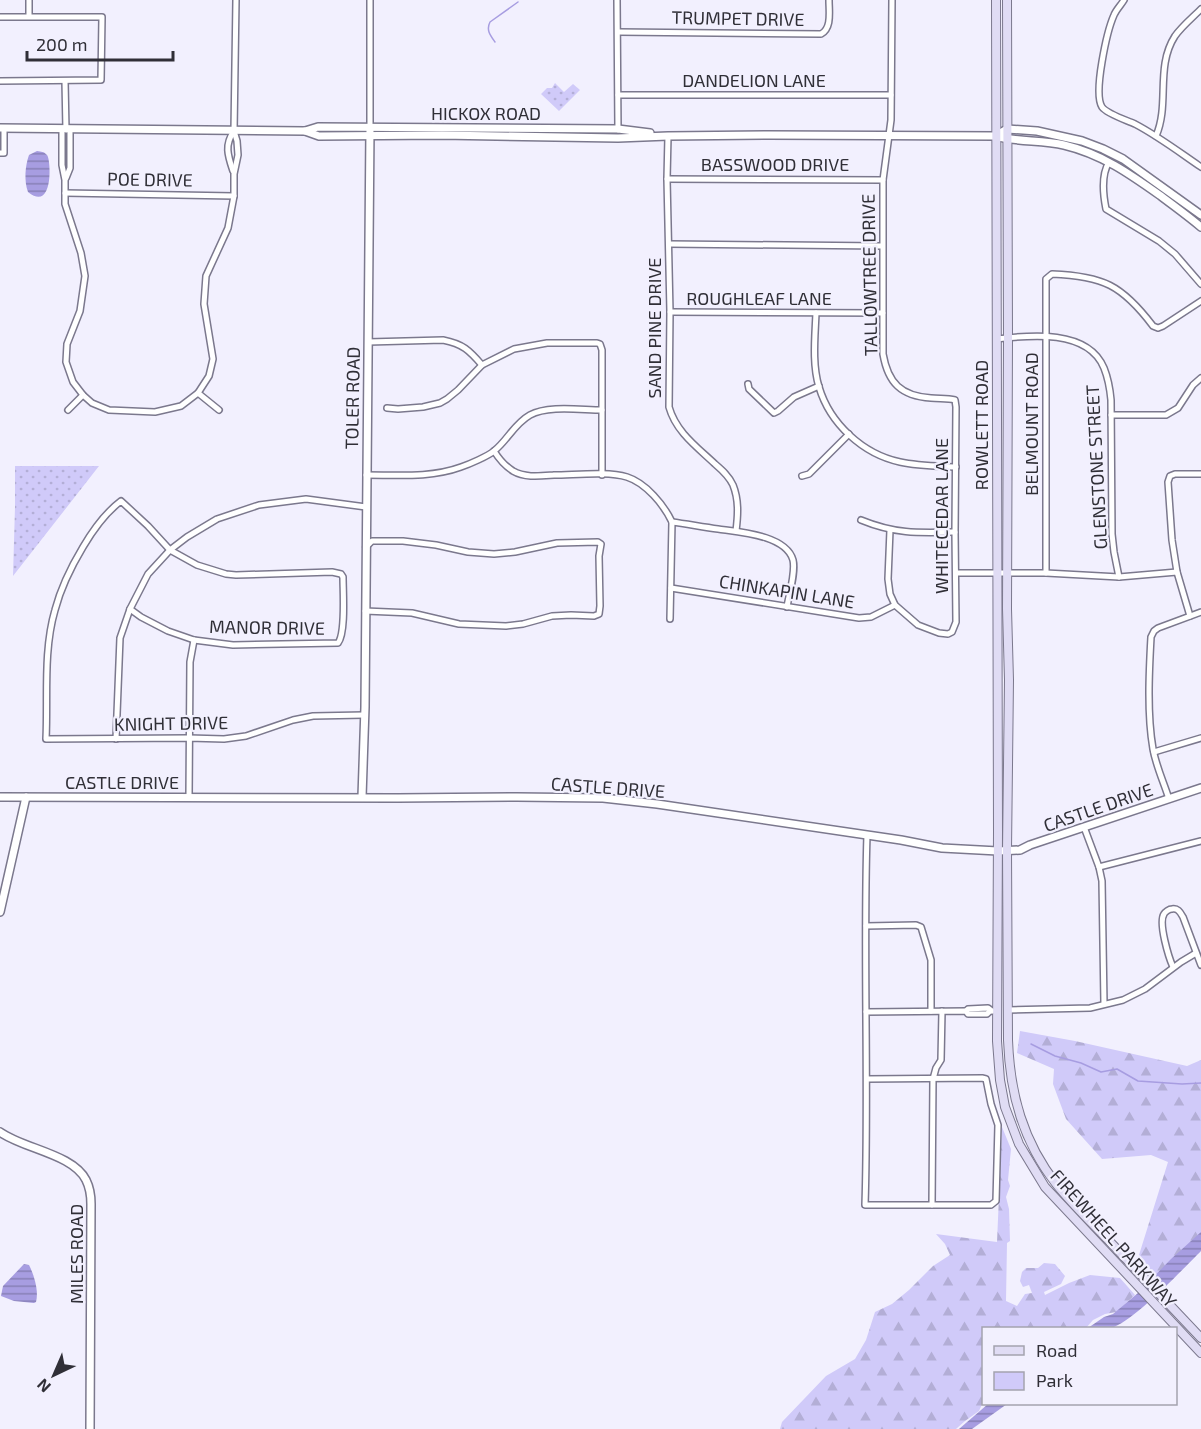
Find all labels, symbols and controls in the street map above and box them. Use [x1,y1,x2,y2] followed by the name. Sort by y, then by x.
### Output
[671,6,805,30] street label: TRUMPET DRIVE
[27,24,172,62] scale bar
[36,33,88,55] text: 200 m
[682,69,826,91] street label: DANDELION LANE
[431,102,541,124] street label: HICKOX ROAD
[701,153,849,175] street label: BASSWOOD DRIVE
[107,167,193,191] street label: POE DRIVE
[857,194,881,356] street label: TALLOWTREE DRIVE
[643,258,665,398] street label: SAND PINE DRIVE
[686,287,832,309] street label: ROUGHLEAF LANE
[340,346,364,450] street label: TOLER ROAD
[1020,352,1042,496] street label: BELMOUNT ROAD
[970,360,992,490] street label: ROWLETT ROAD
[1081,384,1111,550] street label: GLENSTONE STREET
[930,438,952,594] street label: WHITECEDAR LANE
[718,569,856,613] street label: CHINKAPIN LANE
[209,615,325,639] street label: MANOR DRIVE
[114,711,228,735] street label: KNIGHT DRIVE
[65,771,179,793] street label: CASTLE DRIVE
[550,772,666,802] street label: CASTLE DRIVE
[1040,778,1156,836] street label: CASTLE DRIVE
[1046,1165,1182,1312] street label: FIREWHEEL PARKWAY
[65,1204,87,1304] street label: MILES ROAD
[982,1327,1177,1405] legend
[1036,1339,1077,1361] text: Road
[24,1345,84,1405] north arrow
[1036,1369,1073,1391] text: Park
[32,1375,54,1397] text: N

